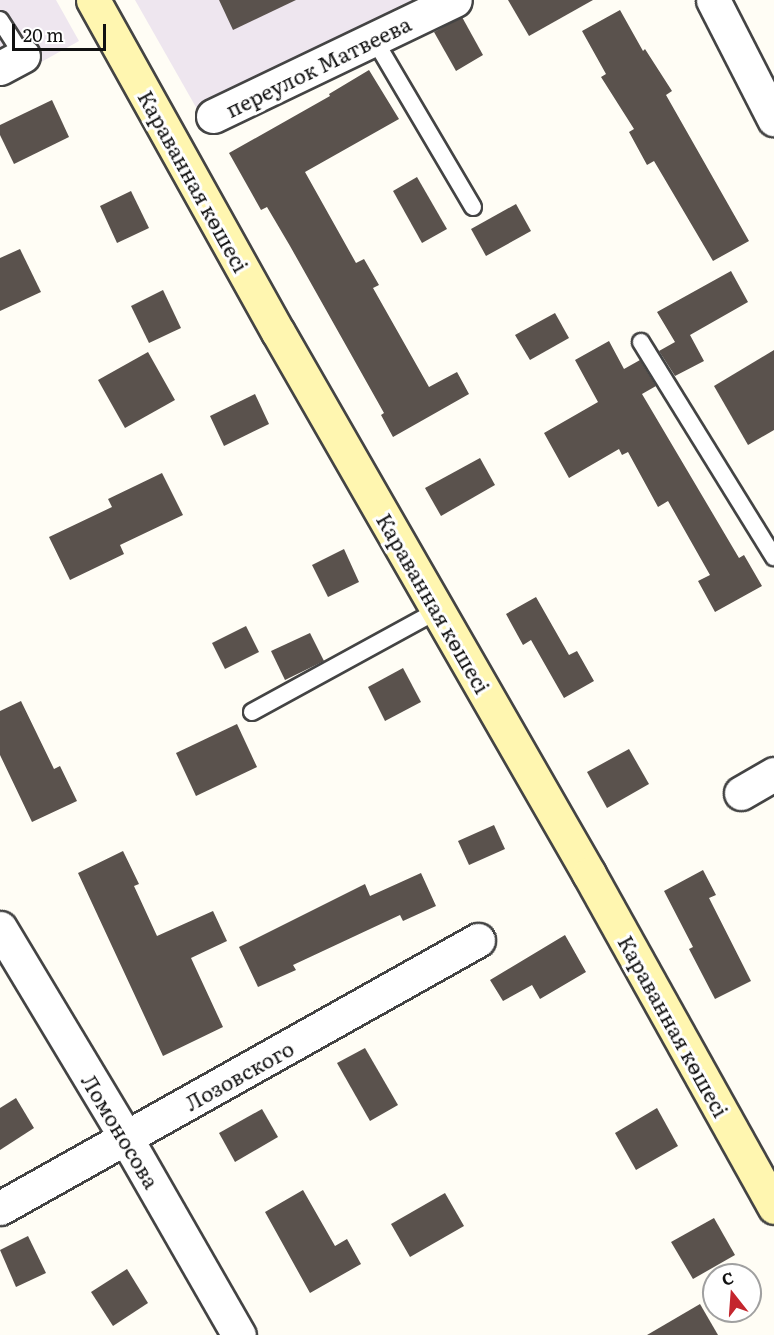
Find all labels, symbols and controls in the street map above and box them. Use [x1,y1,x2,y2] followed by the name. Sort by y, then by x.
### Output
[221,10,415,122] street label: переулок Матвеева
[15,12,110,50] scale bar
[23,21,64,48] text: 20 m
[134,86,254,276] street label: Караванная көшесі
[372,508,496,698] street label: Караванная көшесі
[614,931,734,1121] street label: Караванная көшесі
[180,1035,298,1115] street label: Лозовского
[77,1069,165,1193] street label: Ломоносова
[702,1263,762,1323] north arrow
[718,1265,736,1291] text: С

